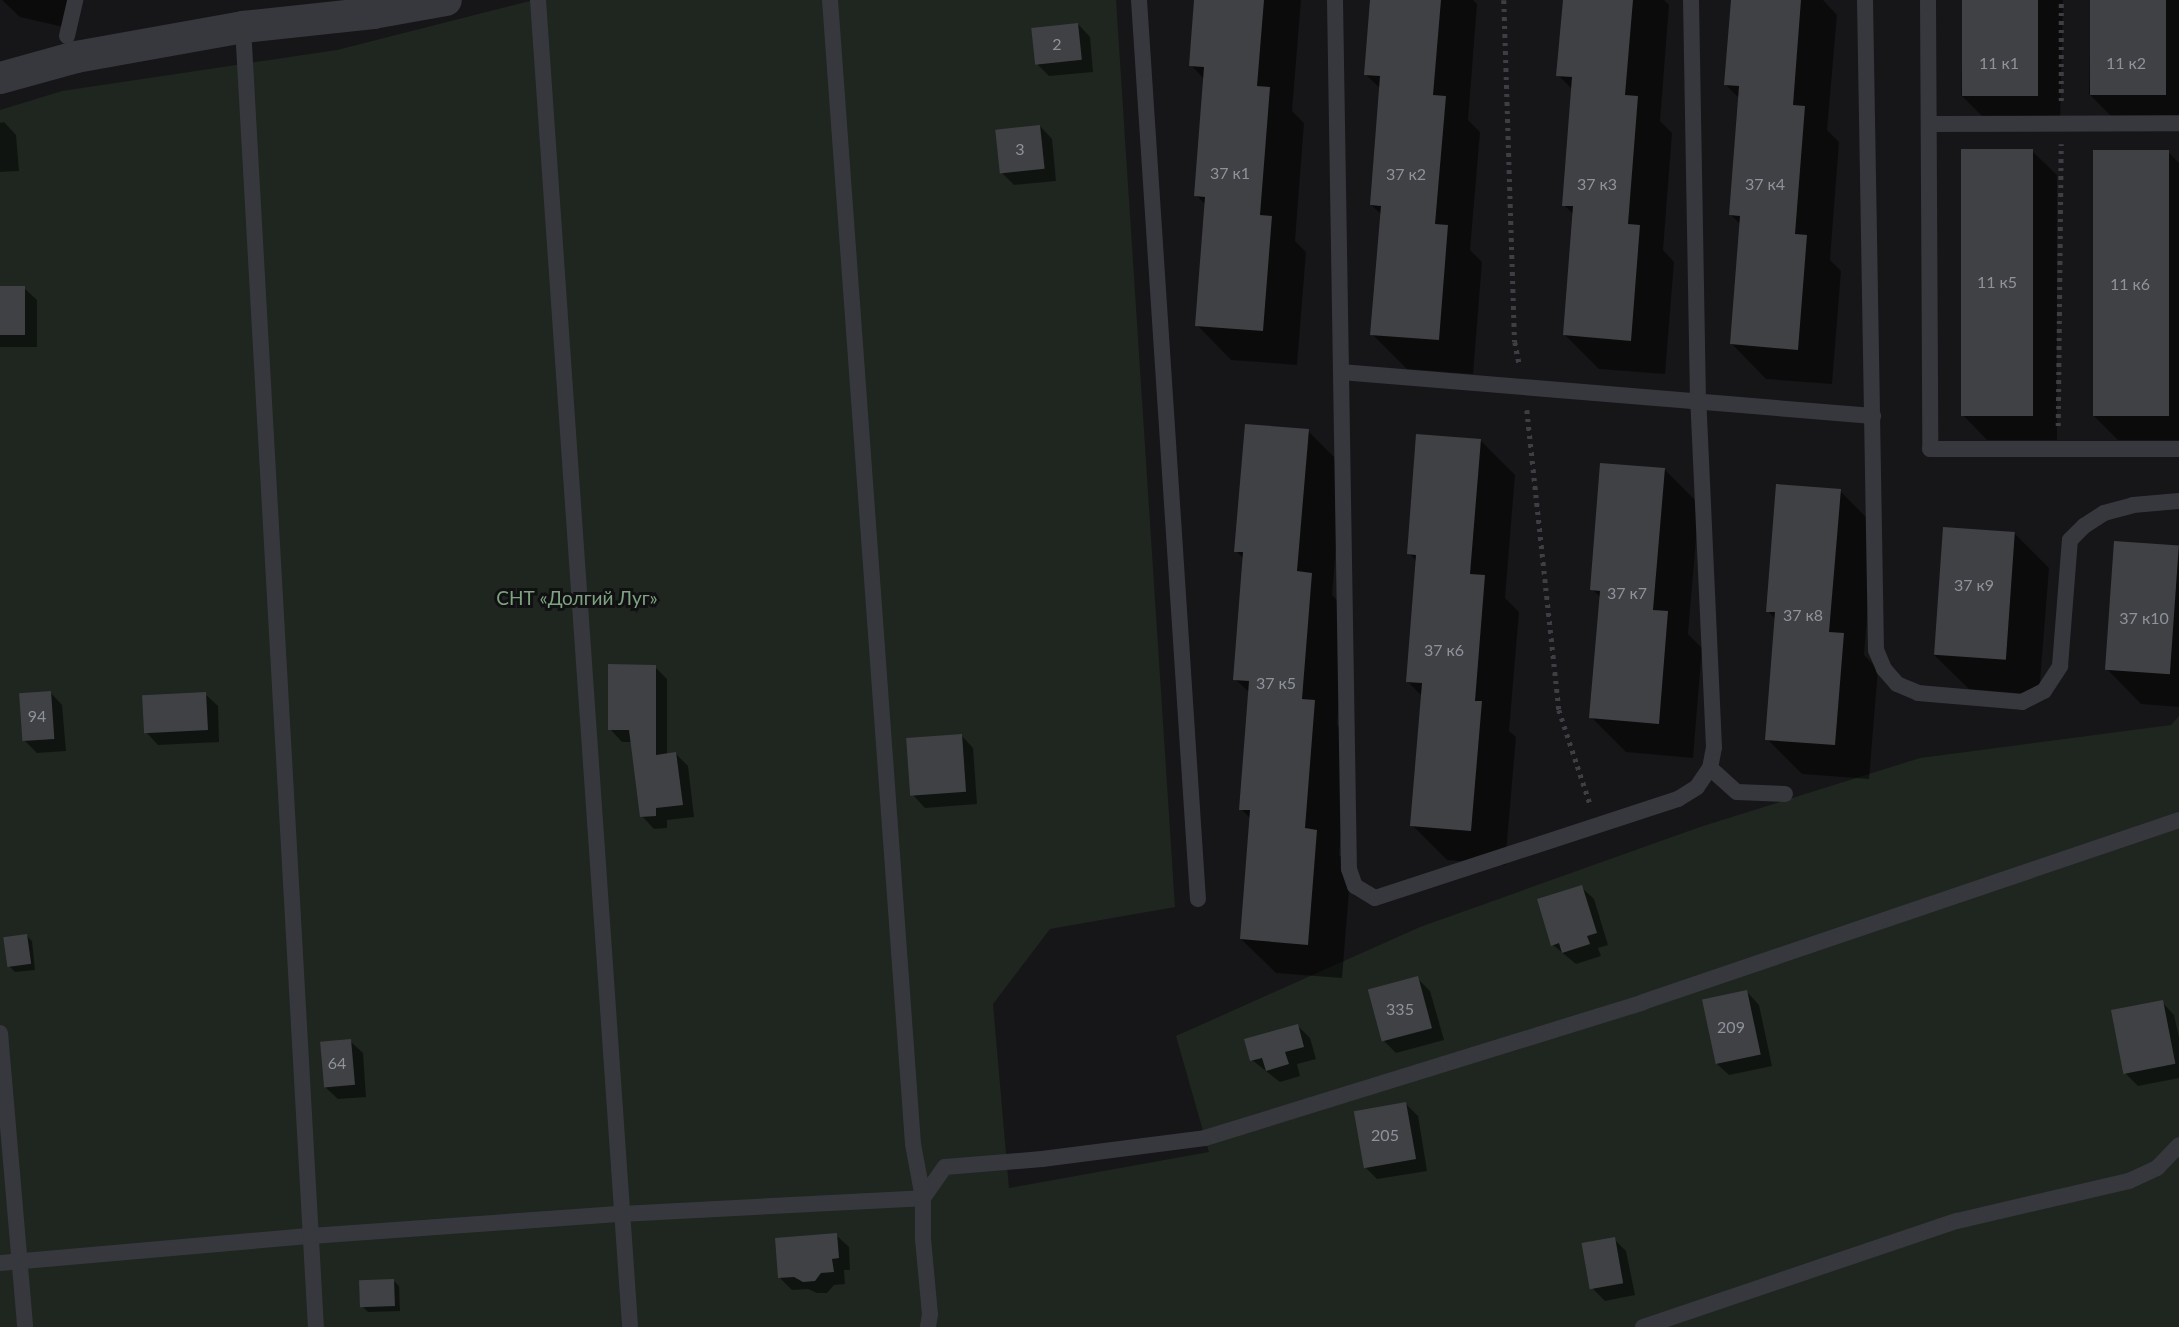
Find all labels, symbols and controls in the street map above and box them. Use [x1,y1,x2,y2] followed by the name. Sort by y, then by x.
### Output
[1052,34,1062,54] house number: 2
[1979,53,2019,73] house number: 11 к1
[2106,53,2146,73] house number: 11 к2
[1015,139,1025,159] house number: 3
[1210,163,1250,183] house number: 37 к1
[1386,164,1426,184] house number: 37 к2
[1577,174,1617,194] house number: 37 к3
[1745,174,1785,194] house number: 37 к4
[1977,272,2017,292] house number: 11 к5
[2110,274,2150,294] house number: 11 к6
[1954,575,1994,595] house number: 37 к9
[1607,583,1647,603] house number: 37 к7
[496,587,658,609] park label: СНТ «Долгий Луг»
[1783,605,1823,625] house number: 37 к8
[2119,608,2169,628] house number: 37 к10
[1424,640,1464,660] house number: 37 к6
[1256,673,1296,693] house number: 37 к5
[28,706,46,726] house number: 94
[1386,999,1414,1019] house number: 335
[1717,1017,1745,1037] house number: 209
[328,1053,346,1073] house number: 64
[1371,1125,1399,1145] house number: 205

